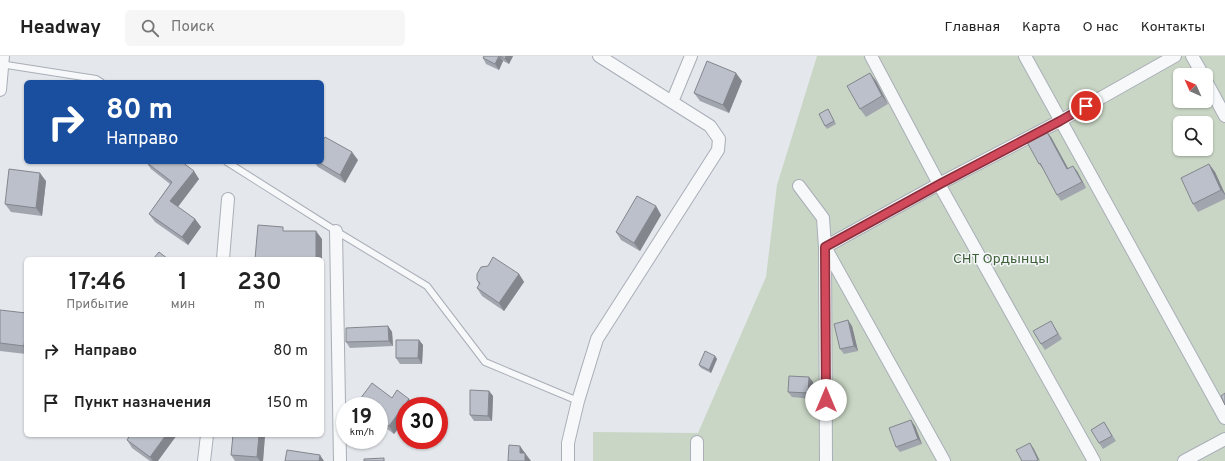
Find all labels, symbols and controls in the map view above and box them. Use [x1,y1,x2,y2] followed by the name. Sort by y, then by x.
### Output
[125,10,405,46] search box
[20,16,101,40] text: Headway
[139,17,161,39] icon: search
[171,18,215,37] text: Поиск
[945,19,1000,36] text: Главная
[1022,19,1060,36] text: Карта
[1082,19,1119,36] text: О нас
[1141,19,1205,36] text: Контакты
[1173,68,1213,108] north arrow
[1173,68,1213,156] map controls
[1069,89,1103,123] pin
[106,93,173,129] text: 80 m
[1075,95,1097,117] icon: arrive
[40,96,92,148] icon: right
[1173,116,1213,156] button: search
[106,128,178,151] text: Направо
[953,251,1049,268] park label: СНТ Ордынцы
[69,268,126,298] text: 17:46
[178,268,188,298] text: 1
[237,268,282,298] text: 230
[66,297,129,313] text: Прибытие
[171,297,195,313] text: мин
[254,297,265,313] text: m
[40,340,62,362] icon: right
[74,342,137,361] text: Направо
[273,342,308,361] text: 80 m
[805,379,847,421] position arrow
[40,392,62,414] icon: arrive
[74,394,211,413] text: Пункт назначения
[267,394,308,413] text: 150 m
[396,397,448,449] speed limit sign: 30
[352,405,372,431] text: 19
[350,426,374,439] text: km/h

